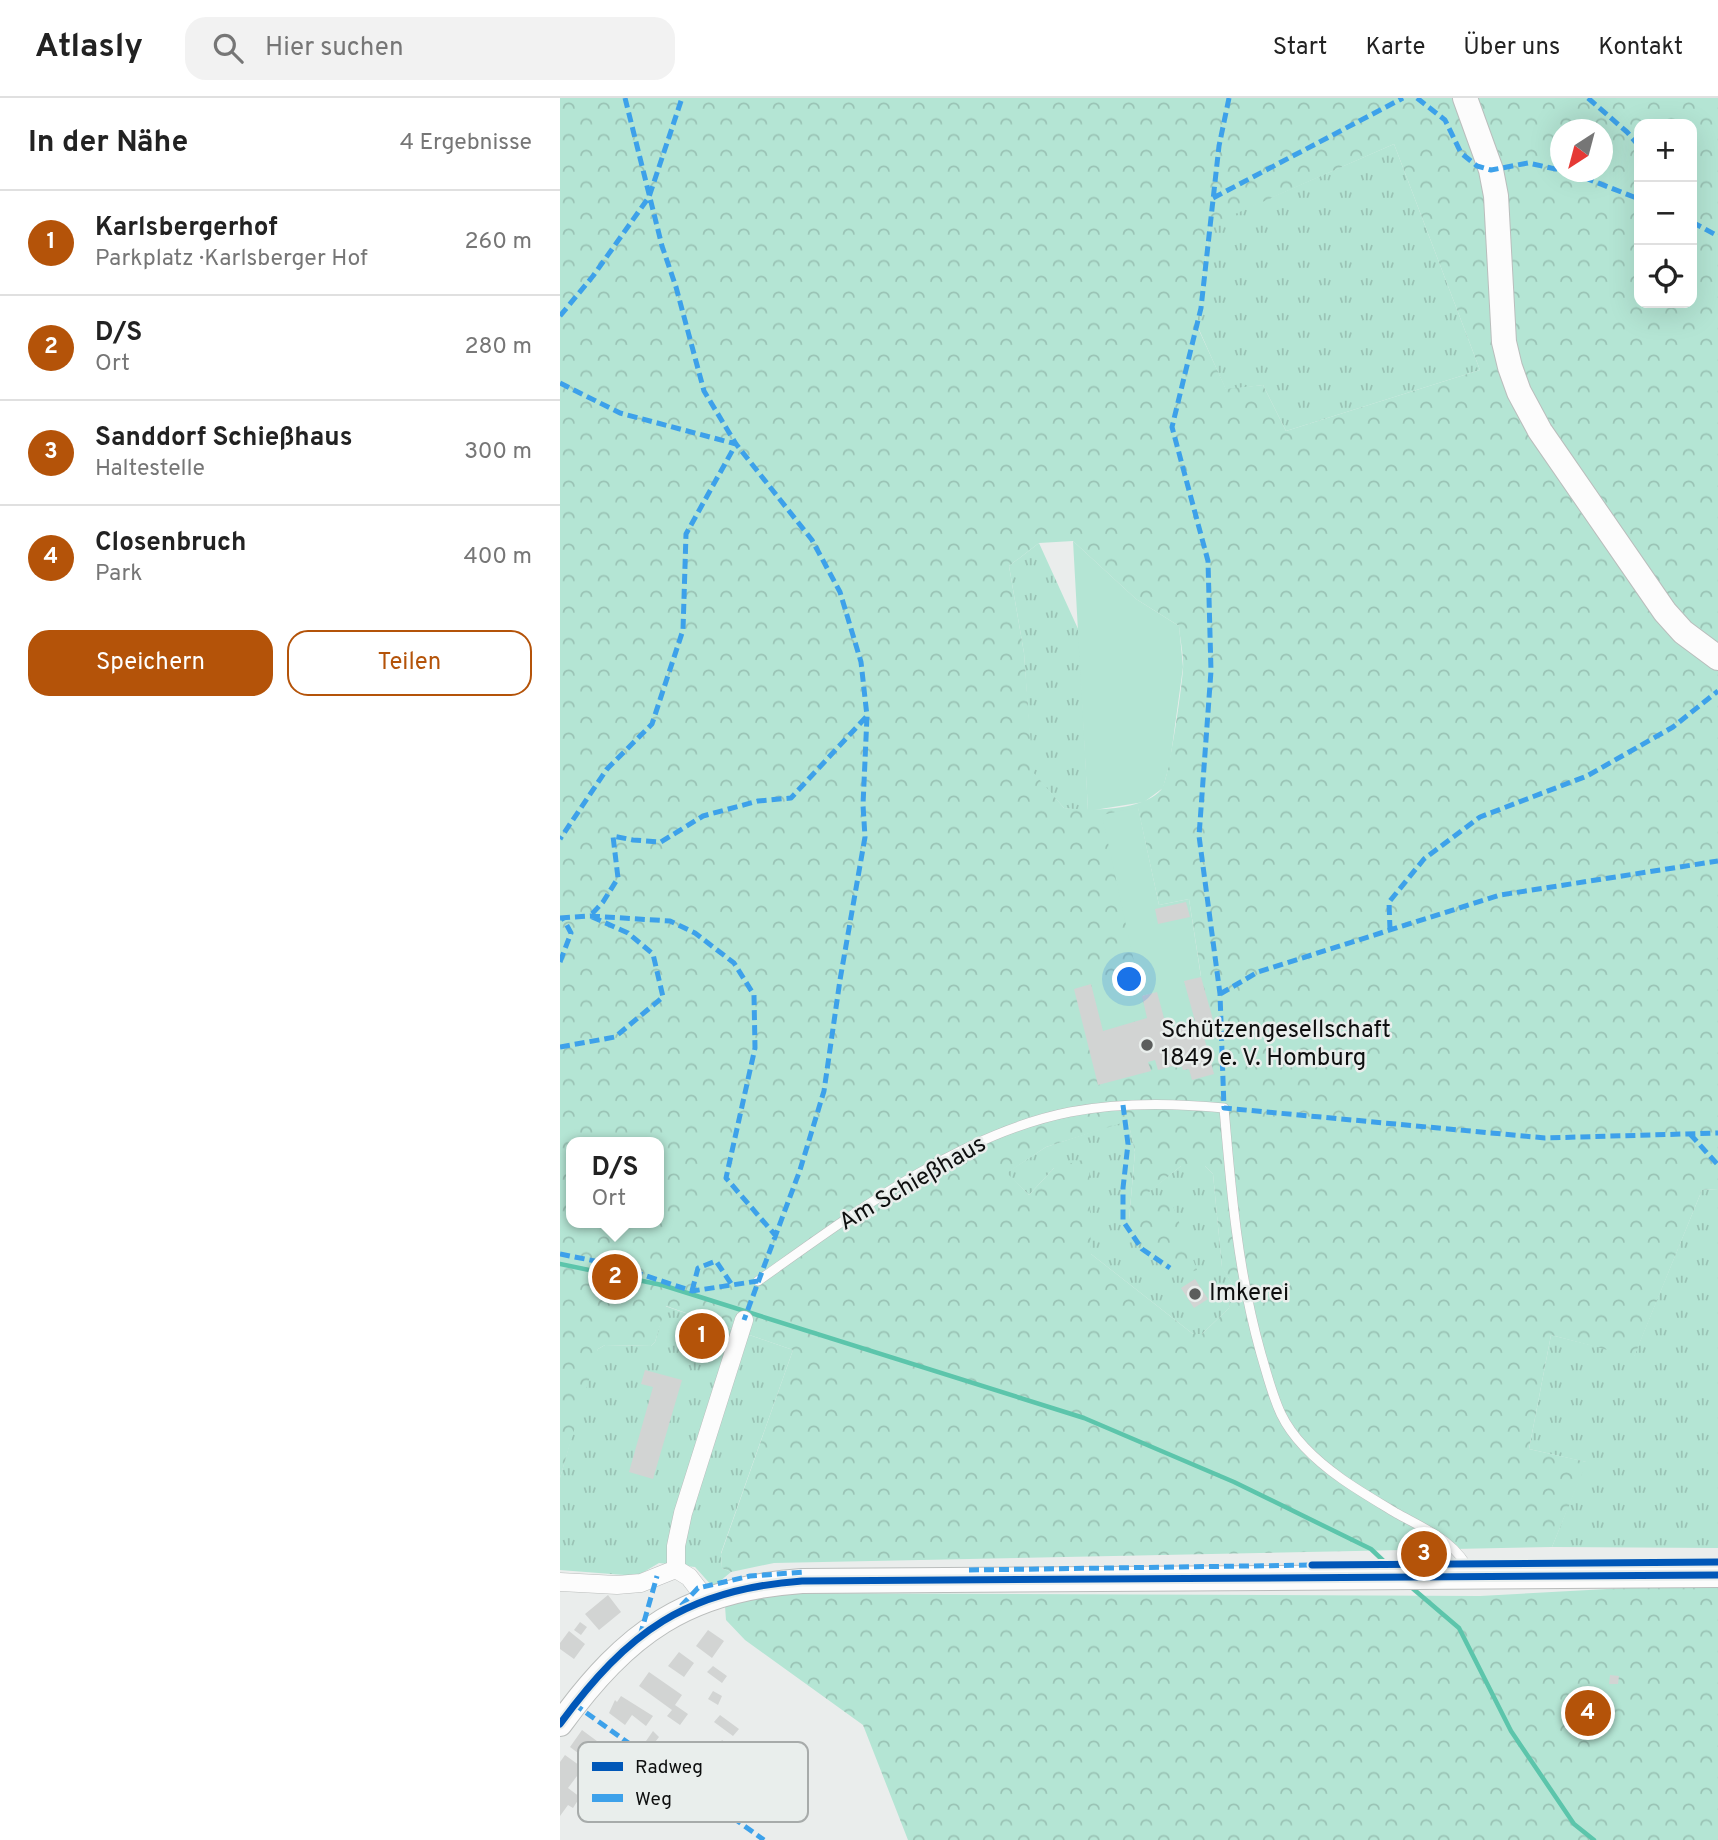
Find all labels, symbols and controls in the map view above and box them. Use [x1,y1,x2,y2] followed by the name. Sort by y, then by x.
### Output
[185,17,675,80] search box
[35,27,143,69] text: Atlasly
[209,29,247,67] icon: search
[265,32,404,65] text: Hier suchen
[1273,33,1327,63] text: Start
[1365,33,1425,63] text: Karte
[1463,33,1560,63] text: Über uns
[1598,33,1683,63] text: Kontakt
[1550,119,1613,182] north arrow
[1634,119,1697,308] map controls
[1634,119,1697,182] button: +
[28,125,188,162] text: In der Nähe
[400,129,532,158] text: 4 Ergebnisse
[1634,182,1697,245] button: −
[95,212,278,245] text: Karlsbergerhof
[46,228,56,257] text: 1
[465,228,532,257] text: 260 m
[95,245,368,274] text: Parkplatz · Karlsberger Hof
[1634,245,1697,308] button: locate
[95,317,142,350] text: D/S
[44,333,58,362] text: 2
[464,333,532,362] text: 280 m
[95,350,130,379] text: Ort
[95,422,352,455] text: Sanddorf Schießhaus
[44,438,58,467] text: 3
[464,438,532,467] text: 300 m
[95,455,205,484] text: Haltestelle
[95,527,246,560] text: Closenbruch
[44,543,58,572] text: 4
[463,543,532,572] text: 400 m
[95,560,142,589] text: Park
[28,630,273,696] button: Speichern
[287,630,532,696] button: Teilen
[1112,962,1146,996] your location
[1161,1016,1391,1074] place label: Schützengesellschaft 1849 e. V. Homburg
[1139,1037,1155,1053] marker: Schützengesellschaft 1849 e. V. Homburg
[834,1130,992,1238] street label: Am Schießhaus
[566,1137,664,1228] popup
[591,1152,639,1185] text: D/S
[591,1185,626,1214] text: Ort
[592,1251,638,1303] pin: 2
[1209,1279,1289,1309] place label: Imkerei
[1187,1286,1203,1302] marker: Imkerei
[679,1310,725,1362] pin: 1
[1401,1528,1447,1580] pin: 3
[1565,1687,1611,1739] pin: 4
[578,1742,808,1822] legend
[635,1756,703,1780] text: Radweg
[635,1788,672,1812] text: Weg

